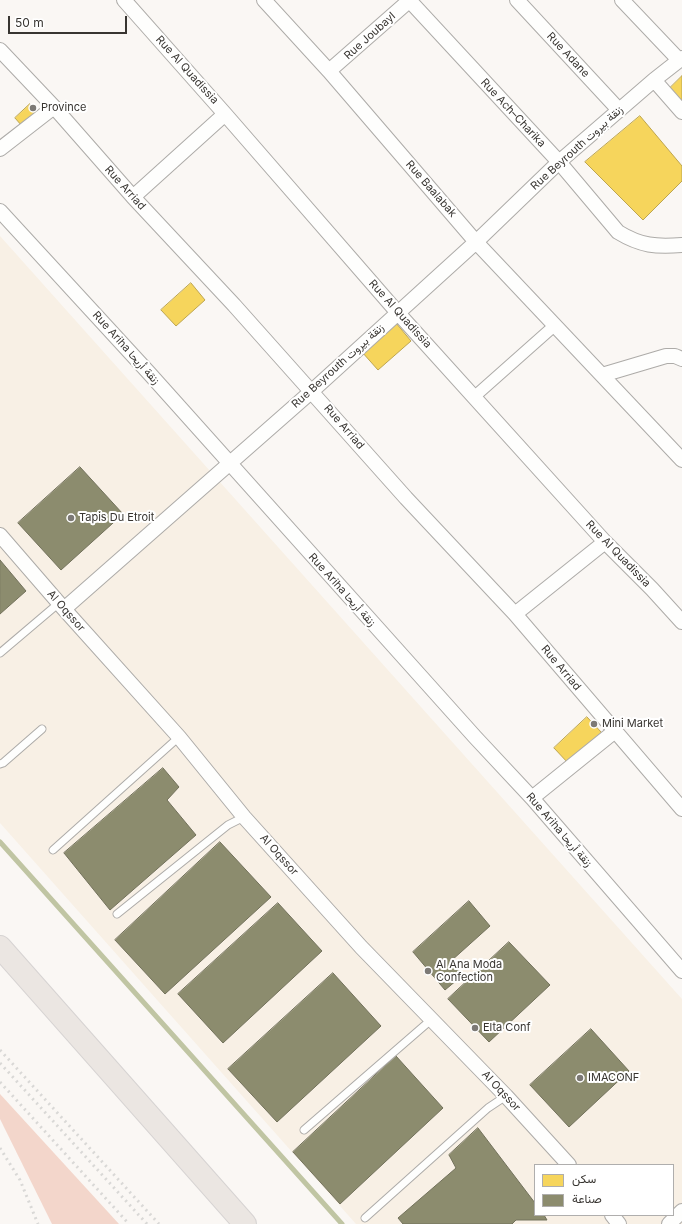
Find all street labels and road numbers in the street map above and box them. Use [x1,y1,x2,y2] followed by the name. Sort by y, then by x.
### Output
[342,10,398,62] street label: Rue Joubayl
[544,30,592,80] street label: Rue Adane
[153,33,221,107] street label: Rue Al Quadissia
[478,76,548,150] street label: Rue Ach–Charika
[528,103,626,193] street label: Rue Beyrouth زنقة بيروت
[403,158,459,220] street label: Rue Baalabak
[102,163,148,213] street label: Rue Arriad
[366,277,434,351] street label: Rue Al Quadissia
[90,309,162,387] street label: Rue Ariha زنقة أريحا
[289,321,387,411] street label: Rue Beyrouth زنقة بيروت
[321,402,367,452] street label: Rue Arriad
[583,518,653,590] street label: Rue Al Quadissia
[306,551,378,629] street label: Rue Ariha زنقة أريحا
[44,587,88,635] street label: Al Oqssor
[538,643,584,693] street label: Rue Arriad
[523,790,595,870] street label: Rue Ariha زنقة أريحا
[257,832,301,878] street label: Al Oqssor
[479,1068,523,1114] street label: Al Oqssor

